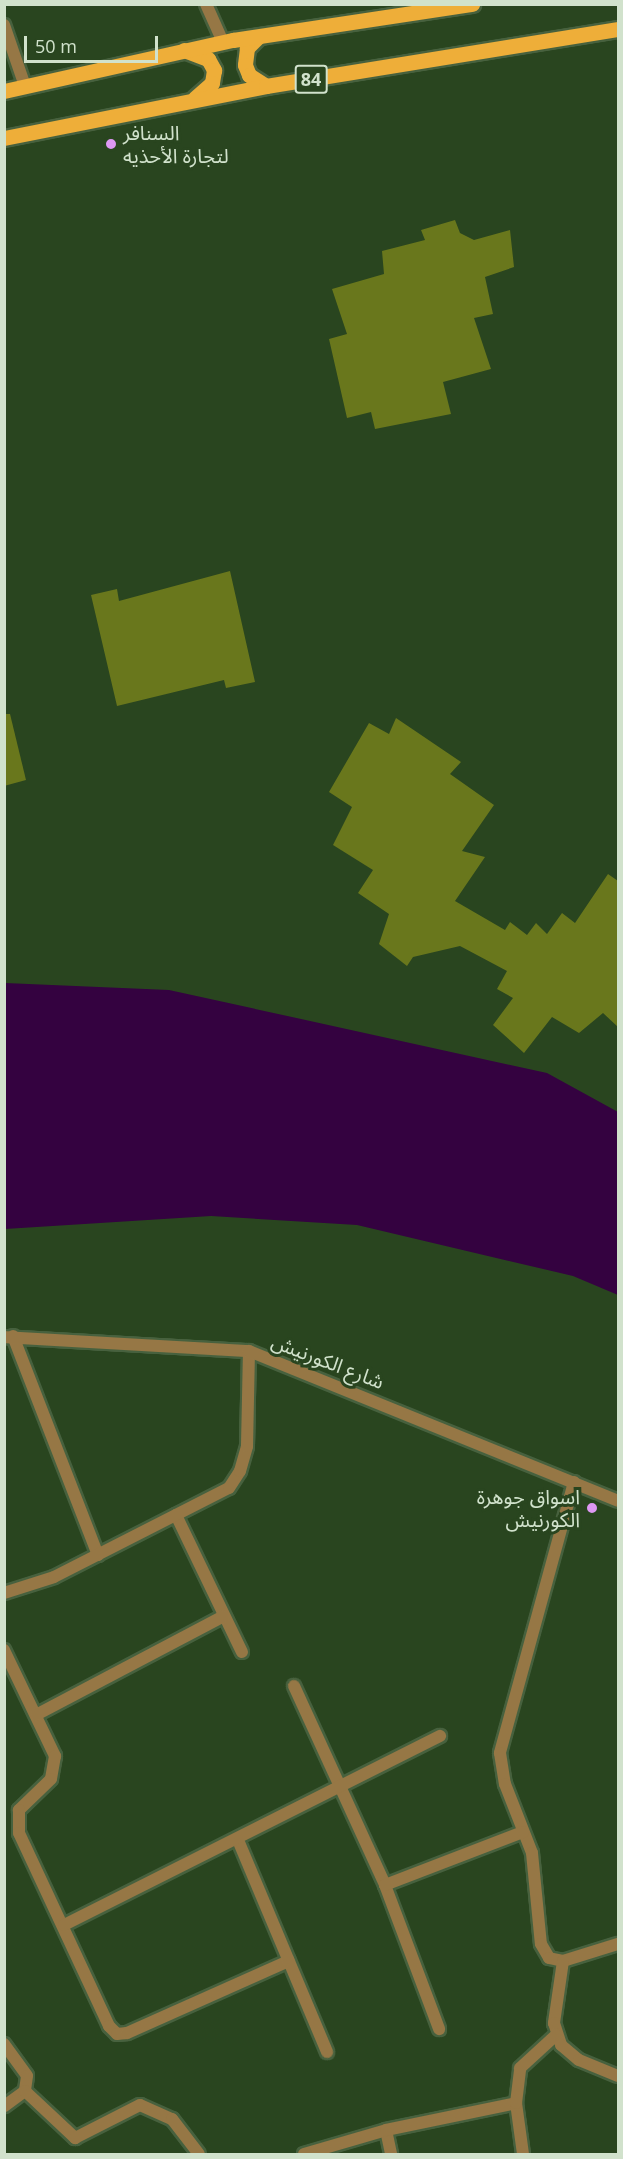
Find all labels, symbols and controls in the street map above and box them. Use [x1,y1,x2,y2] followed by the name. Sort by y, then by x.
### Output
[27,24,160,62] scale bar
[35,34,77,58] text: 50 m
[294,64,328,94] road number: 84
[123,120,229,167] place label: السنافر لتجارة الأحذيه
[104,137,118,151] marker: السنافر لتجارة الأحذيه
[268,1329,388,1393] street label: شارع الكورنيش
[477,1484,580,1531] place label: اسواق جوهرة الكورنيش
[585,1501,599,1515] marker: اسواق جوهرة الكورنيش

